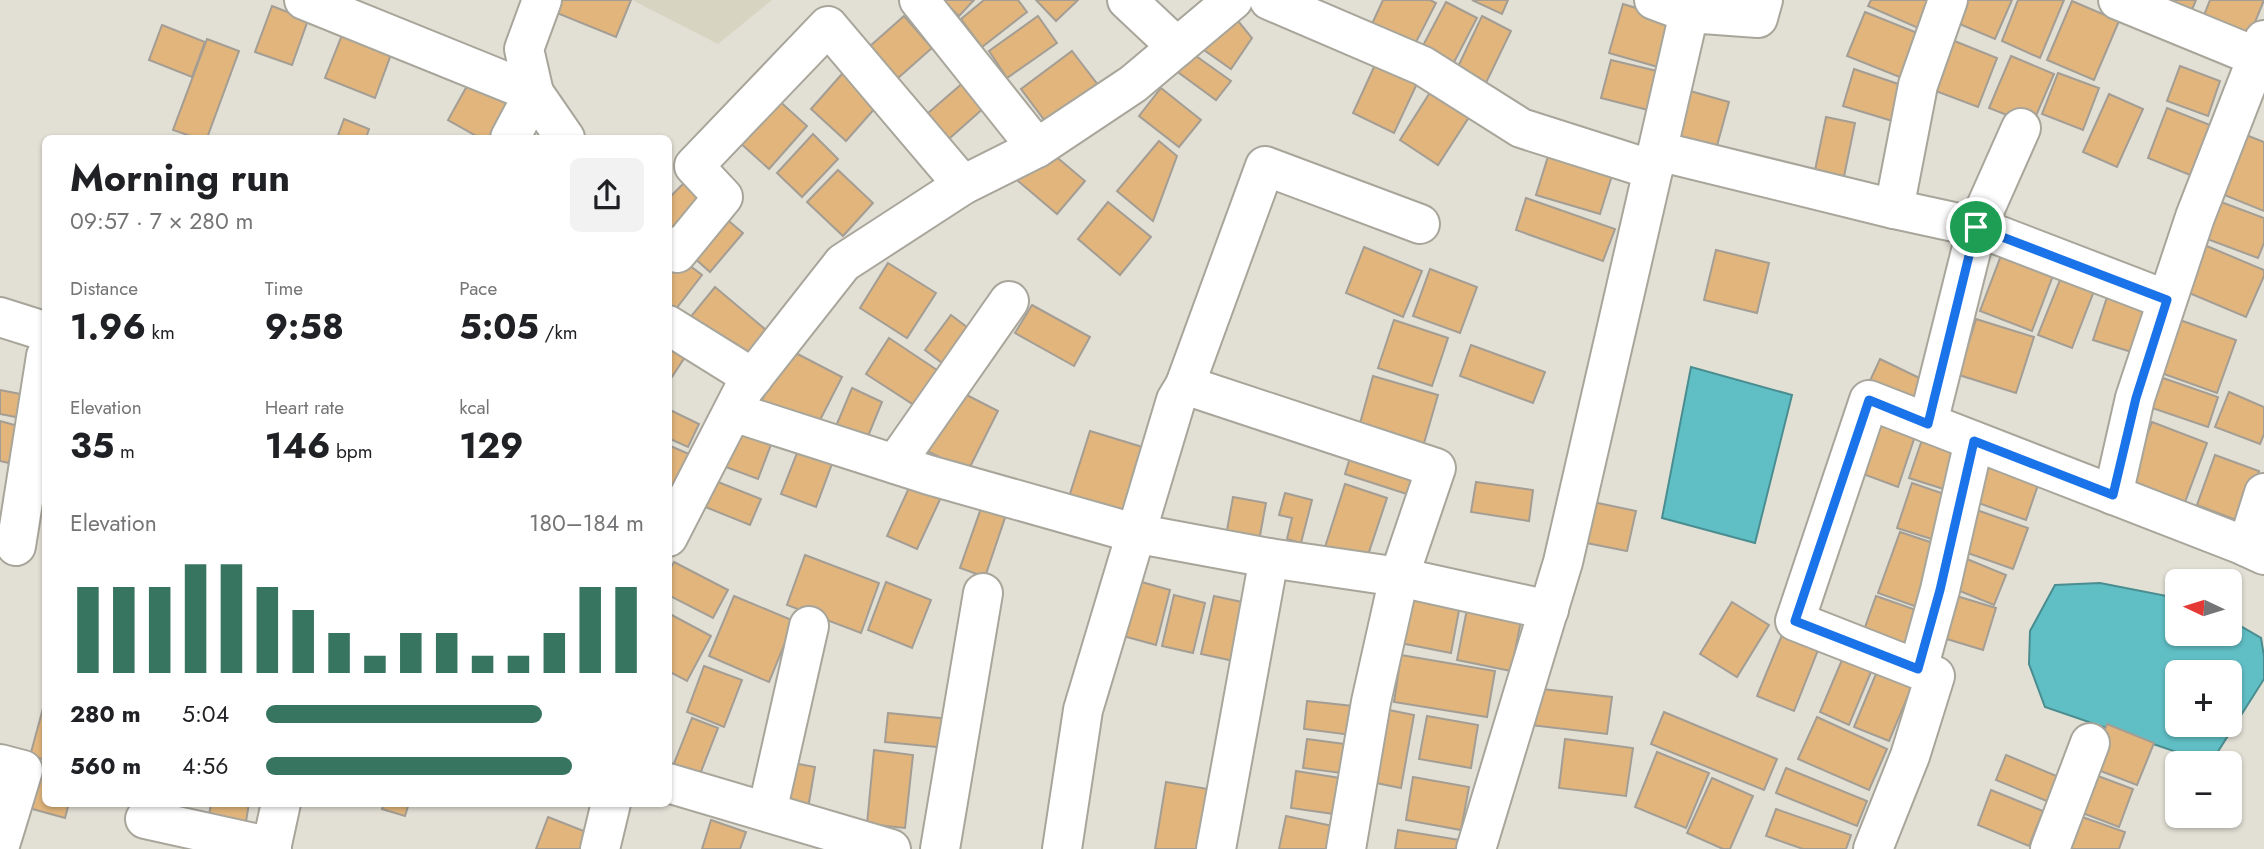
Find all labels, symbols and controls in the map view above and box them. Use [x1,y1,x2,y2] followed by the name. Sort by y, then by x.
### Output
[70,150,290,205] text: Morning run
[570,158,644,232] button: share
[1946,197,2006,257] pin
[70,204,254,238] text: 09:57 · 7 × 280 m
[1957,208,1995,246] icon: arrive
[70,275,138,302] text: Distance
[265,275,303,302] text: Time
[459,275,497,302] text: Pace
[70,302,146,352] text: 1.96
[265,302,344,352] text: 9:58
[459,302,539,352] text: 5:05
[146,319,175,346] text: km
[539,319,578,346] text: /km
[70,394,142,421] text: Elevation
[265,394,344,421] text: Heart rate
[459,394,490,421] text: kcal
[70,421,114,471] text: 35
[265,421,330,471] text: 146
[459,421,524,471] text: 129
[114,438,135,465] text: m
[330,438,373,465] text: bpm
[70,506,157,540] text: Elevation
[529,506,644,540] text: 180–184 m
[2165,569,2242,646] north arrow
[2165,569,2242,828] map controls
[2165,660,2242,737] button: +
[70,697,141,731] text: 280 m
[182,697,229,731] text: 5:04
[70,749,141,783] text: 560 m
[182,749,229,783] text: 4:56
[2165,751,2242,828] button: −

